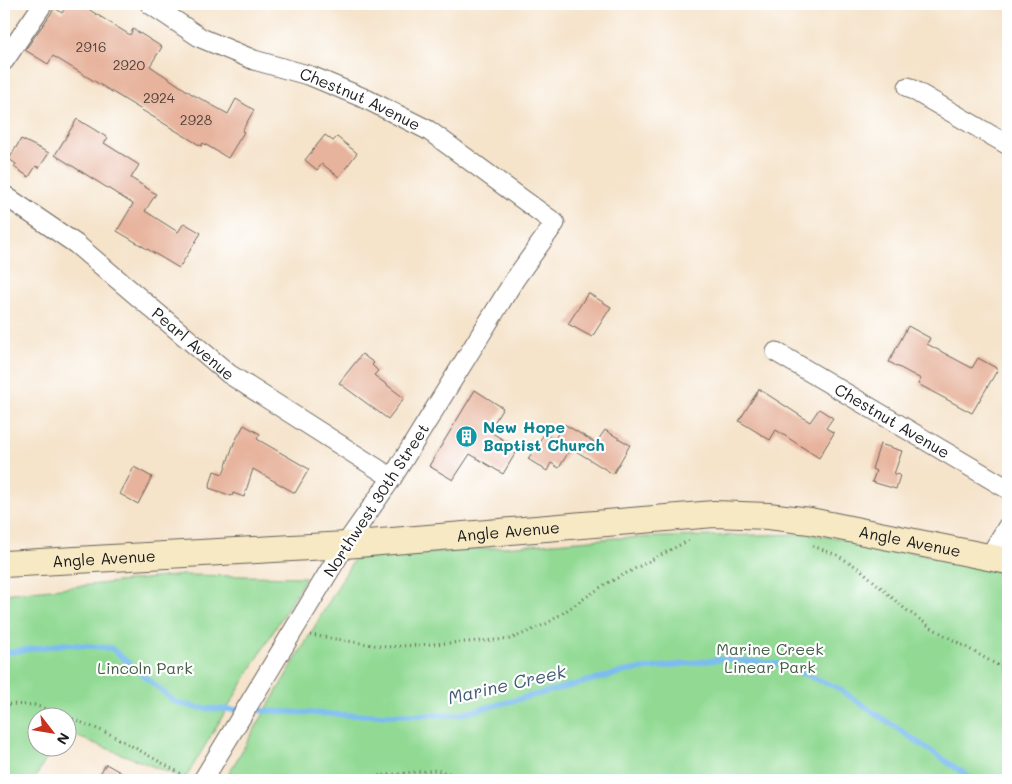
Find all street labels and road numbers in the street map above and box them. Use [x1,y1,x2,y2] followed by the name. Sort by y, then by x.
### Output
[298,62,424,135] street label: Chestnut Avenue
[148,302,239,384] street label: Pearl Avenue
[831,378,954,462] street label: Chestnut Avenue
[318,419,433,581] street label: Northwest 30th Street
[455,516,560,546] street label: Angle Avenue
[857,520,963,561] street label: Angle Avenue
[51,545,156,571] street label: Angle Avenue

